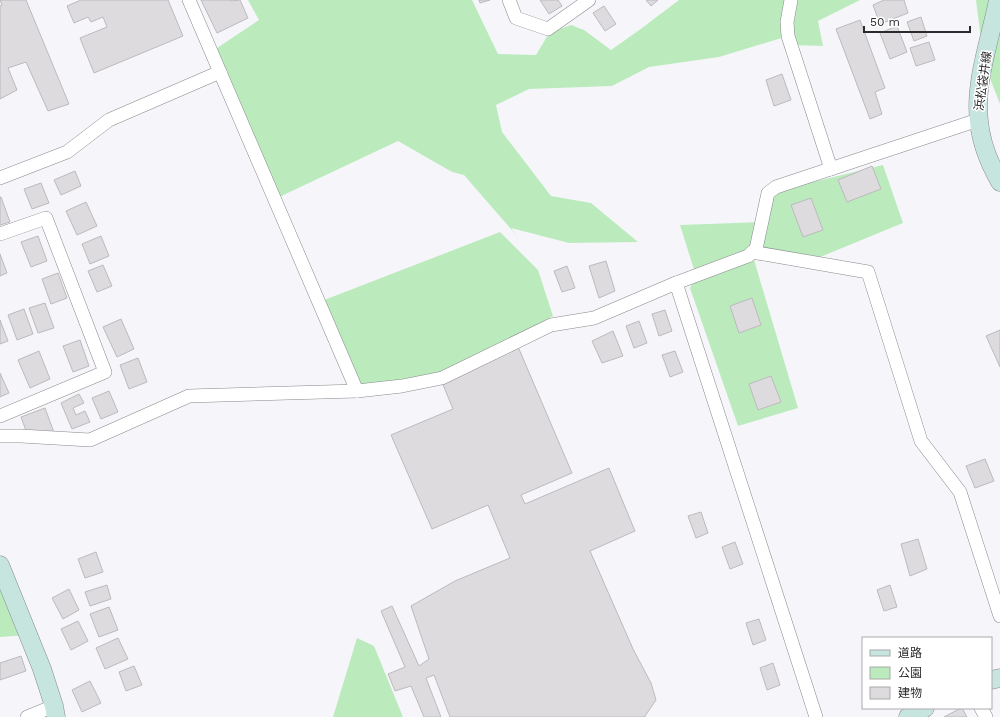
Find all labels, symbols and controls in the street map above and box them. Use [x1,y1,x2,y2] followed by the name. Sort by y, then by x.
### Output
[864,8,970,34] scale bar
[870,15,900,29] text: 50 m
[972,50,994,112] street label: 浜松袋井線
[862,637,992,709] legend
[898,646,922,660] text: 道路
[898,666,922,680] text: 公園
[898,686,922,700] text: 建物

